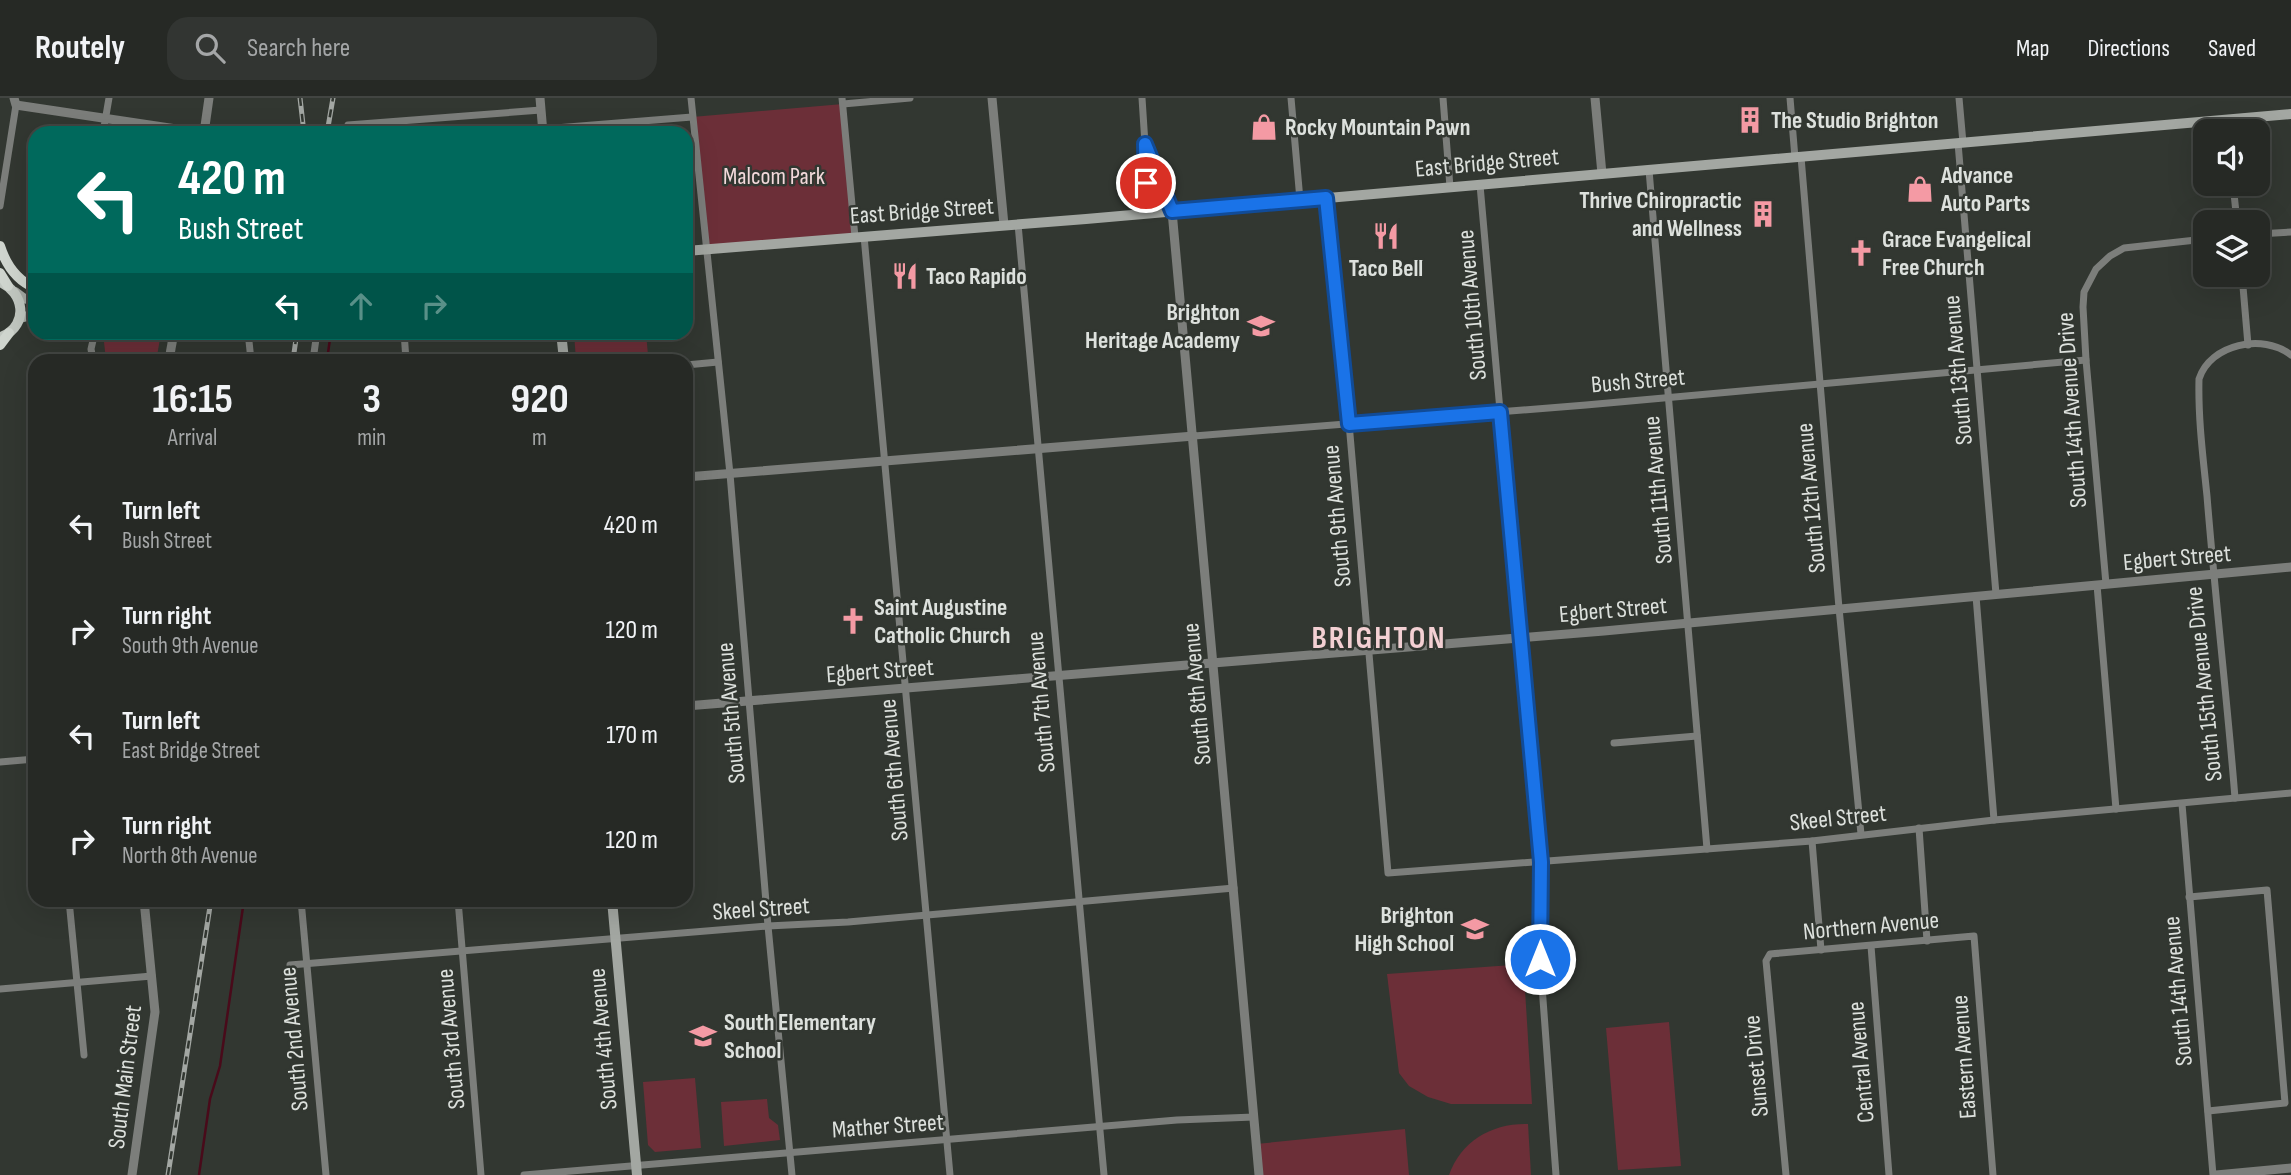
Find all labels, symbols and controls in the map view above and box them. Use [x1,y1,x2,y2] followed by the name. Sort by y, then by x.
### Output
[167,17,657,80] search box
[35,28,125,68] text: Routely
[191,29,229,67] icon: search
[247,33,350,64] text: Search here
[2016,34,2049,63] text: Map
[2087,34,2170,63] text: Directions
[2208,34,2256,63] text: Saved
[1735,105,1765,135] building icon: The Studio Brighton
[1771,106,1938,135] place label: The Studio Brighton
[1249,112,1279,142] shop icon: Rocky Mountain Pawn
[1285,113,1470,142] place label: Rocky Mountain Pawn
[2193,119,2270,287] map controls
[2193,119,2270,196] button: sound
[1414,142,1560,184] street label: East Bridge Street
[178,150,286,209] text: 420 m
[1116,153,1176,213] pin
[63,154,154,245] icon: left
[1940,161,2030,218] place label: Advance Auto Parts
[723,162,825,191] park label: Malcom Park
[1127,164,1165,202] icon: arrive
[1905,174,1935,204] shop icon: Advance Auto Parts
[1579,186,1742,243] place label: Thrive Chiropractic and Wellness
[849,192,995,230] street label: East Bridge Street
[1748,199,1778,229] building icon: Thrive Chiropractic and Wellness
[178,210,303,249] text: Bush Street
[2193,210,2270,287] button: layers
[1371,221,1401,251] restaurant icon: Taco Bell
[1882,225,2031,282] place label: Grace Evangelical Free Church
[1451,229,1493,381] street label: South 10th Avenue
[1846,238,1876,268] church icon: Grace Evangelical Free Church
[1349,254,1423,283] place label: Taco Bell
[890,261,920,291] restaurant icon: Taco Rapido
[926,262,1027,291] place label: Taco Rapido
[269,287,307,325] icon: left
[342,287,380,325] icon: ahead
[415,287,453,325] icon: right
[1937,294,1979,446] street label: South 13th Avenue
[1085,298,1240,355] place label: Brighton Heritage Academy
[1246,311,1276,341] school or university icon: Brighton Heritage Academy
[2051,311,2093,509] street label: South 14th Avenue Drive
[1590,362,1686,400] street label: Bush Street
[152,374,233,425] text: 16:15
[362,374,381,425] text: 3
[510,374,569,425] text: 920
[1637,415,1679,565] street label: South 11th Avenue
[1790,422,1832,574] street label: South 12th Avenue
[168,424,217,452] text: Arrival
[357,424,386,452] text: min
[532,424,547,452] text: m
[1316,444,1358,588] street label: South 9th Avenue
[122,496,200,527] text: Turn left
[63,507,101,545] icon: left
[604,510,658,541] text: 420 m
[122,527,212,555] text: Bush Street
[2122,539,2232,577] street label: Egbert Street
[2179,585,2229,783] street label: South 15th Avenue Drive
[1558,591,1668,629] street label: Egbert Street
[874,593,1010,650] place label: Saint Augustine Catholic Church
[122,601,211,632] text: Turn right
[838,606,868,636] church icon: Saint Augustine Catholic Church
[63,612,101,650] icon: right
[605,615,658,646] text: 120 m
[1311,619,1447,658] district label: BRIGHTON
[1176,622,1218,766] street label: South 8th Avenue
[1020,630,1062,774] street label: South 7th Avenue
[122,632,259,660] text: South 9th Avenue
[710,641,752,785] street label: South 5th Avenue
[825,653,935,689] street label: Egbert Street
[873,698,915,842] street label: South 6th Avenue
[122,706,200,737] text: Turn left
[63,717,101,755] icon: left
[606,720,658,751] text: 170 m
[122,737,260,765] text: East Bridge Street
[1788,798,1888,838] street label: Skeel Street
[122,811,211,842] text: Turn right
[63,822,101,860] icon: right
[605,825,658,856] text: 120 m
[122,842,258,870] text: North 8th Avenue
[711,891,811,927] street label: Skeel Street
[1354,901,1454,958] place label: Brighton High School
[1802,906,1940,946] street label: Northern Avenue
[1460,914,1490,944] school or university icon: Brighton High School
[2157,915,2199,1067] street label: South 14th Avenue
[1503,922,1577,996] position arrow
[273,966,315,1112] street label: South 2nd Avenue
[582,967,624,1111] street label: South 4th Avenue
[430,968,472,1110] street label: South 3rd Avenue
[1945,994,1983,1120] street label: Eastern Avenue
[1841,1000,1881,1124] street label: Central Avenue
[102,1004,148,1150] street label: South Main Street
[724,1008,876,1065] place label: South Elementary School
[1737,1014,1775,1118] street label: Sunset Drive
[688,1021,718,1051] school or university icon: South Elementary School
[831,1108,945,1144] street label: Mather Street

